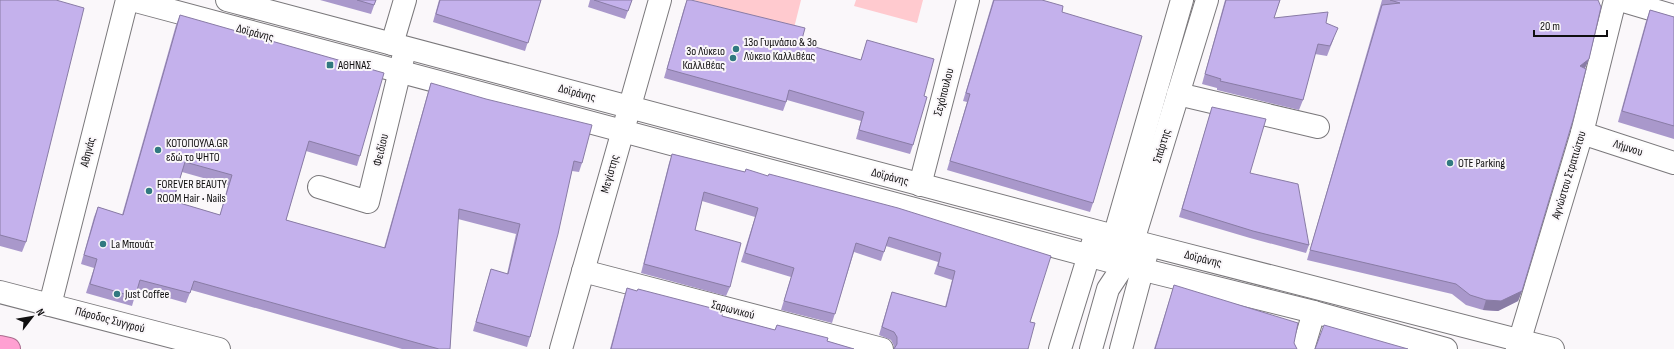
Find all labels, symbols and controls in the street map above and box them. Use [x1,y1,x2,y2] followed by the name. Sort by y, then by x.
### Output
[1534,12,1607,38] scale bar
[1540,19,1560,34] text: 20 m
[235,21,276,45] street label: Δοϊράνης
[743,35,817,64] place label: 13ο Γυμνάσιο & 3ο Λύκειο Καλλιθέας
[682,44,725,73] place label: 3ο Λύκειο Καλλιθέας
[731,44,741,54] marker: 13ο Γυμνάσιο & 3ο Λύκειο Καλλιθέας
[728,53,738,63] marker: 3ο Λύκειο Καλλιθέας
[337,58,371,73] place label: ΑΘΗΝΑΣ
[325,60,335,70] marker: ΑΘΗΝΑΣ
[930,67,958,117] street label: Σεχόπουλου
[557,81,598,105] street label: Δοϊράνης
[1150,127,1174,165] street label: Σπάρτης
[1548,129,1590,222] street label: Αγνώστου Στρατιώτου
[370,132,392,168] street label: Φειδίου
[77,135,99,169] street label: Αθηνάς
[166,136,228,165] place label: ΚΟΤΟΠΟΥΛΑ.GR εδώ το ΨΗΤΟ
[1610,136,1645,160] street label: Λήμνου
[153,145,163,155] marker: ΚΟΤΟΠΟΥΛΑ.GR εδώ το ΨΗΤΟ
[597,153,623,195] street label: Μεγίστης
[1458,156,1505,171] place label: OTE Parking
[1445,158,1455,168] marker: OTE Parking
[870,165,911,189] street label: Δοϊράνης
[157,177,227,206] place label: FOREVER BEAUTY ROOM Hair • Nails
[144,186,154,196] marker: FOREVER BEAUTY ROOM Hair • Nails
[111,237,154,252] place label: La Μπουάτ
[98,239,108,249] marker: La Μπουάτ
[1183,247,1224,271] street label: Δοϊράνης
[124,287,169,302] place label: Just Coffee
[112,289,122,299] marker: Just Coffee
[12,297,52,337] north arrow
[710,297,756,323] street label: Σαρωνικού
[74,304,146,336] street label: Πάροδος Συγγρού
[33,306,47,318] text: N

